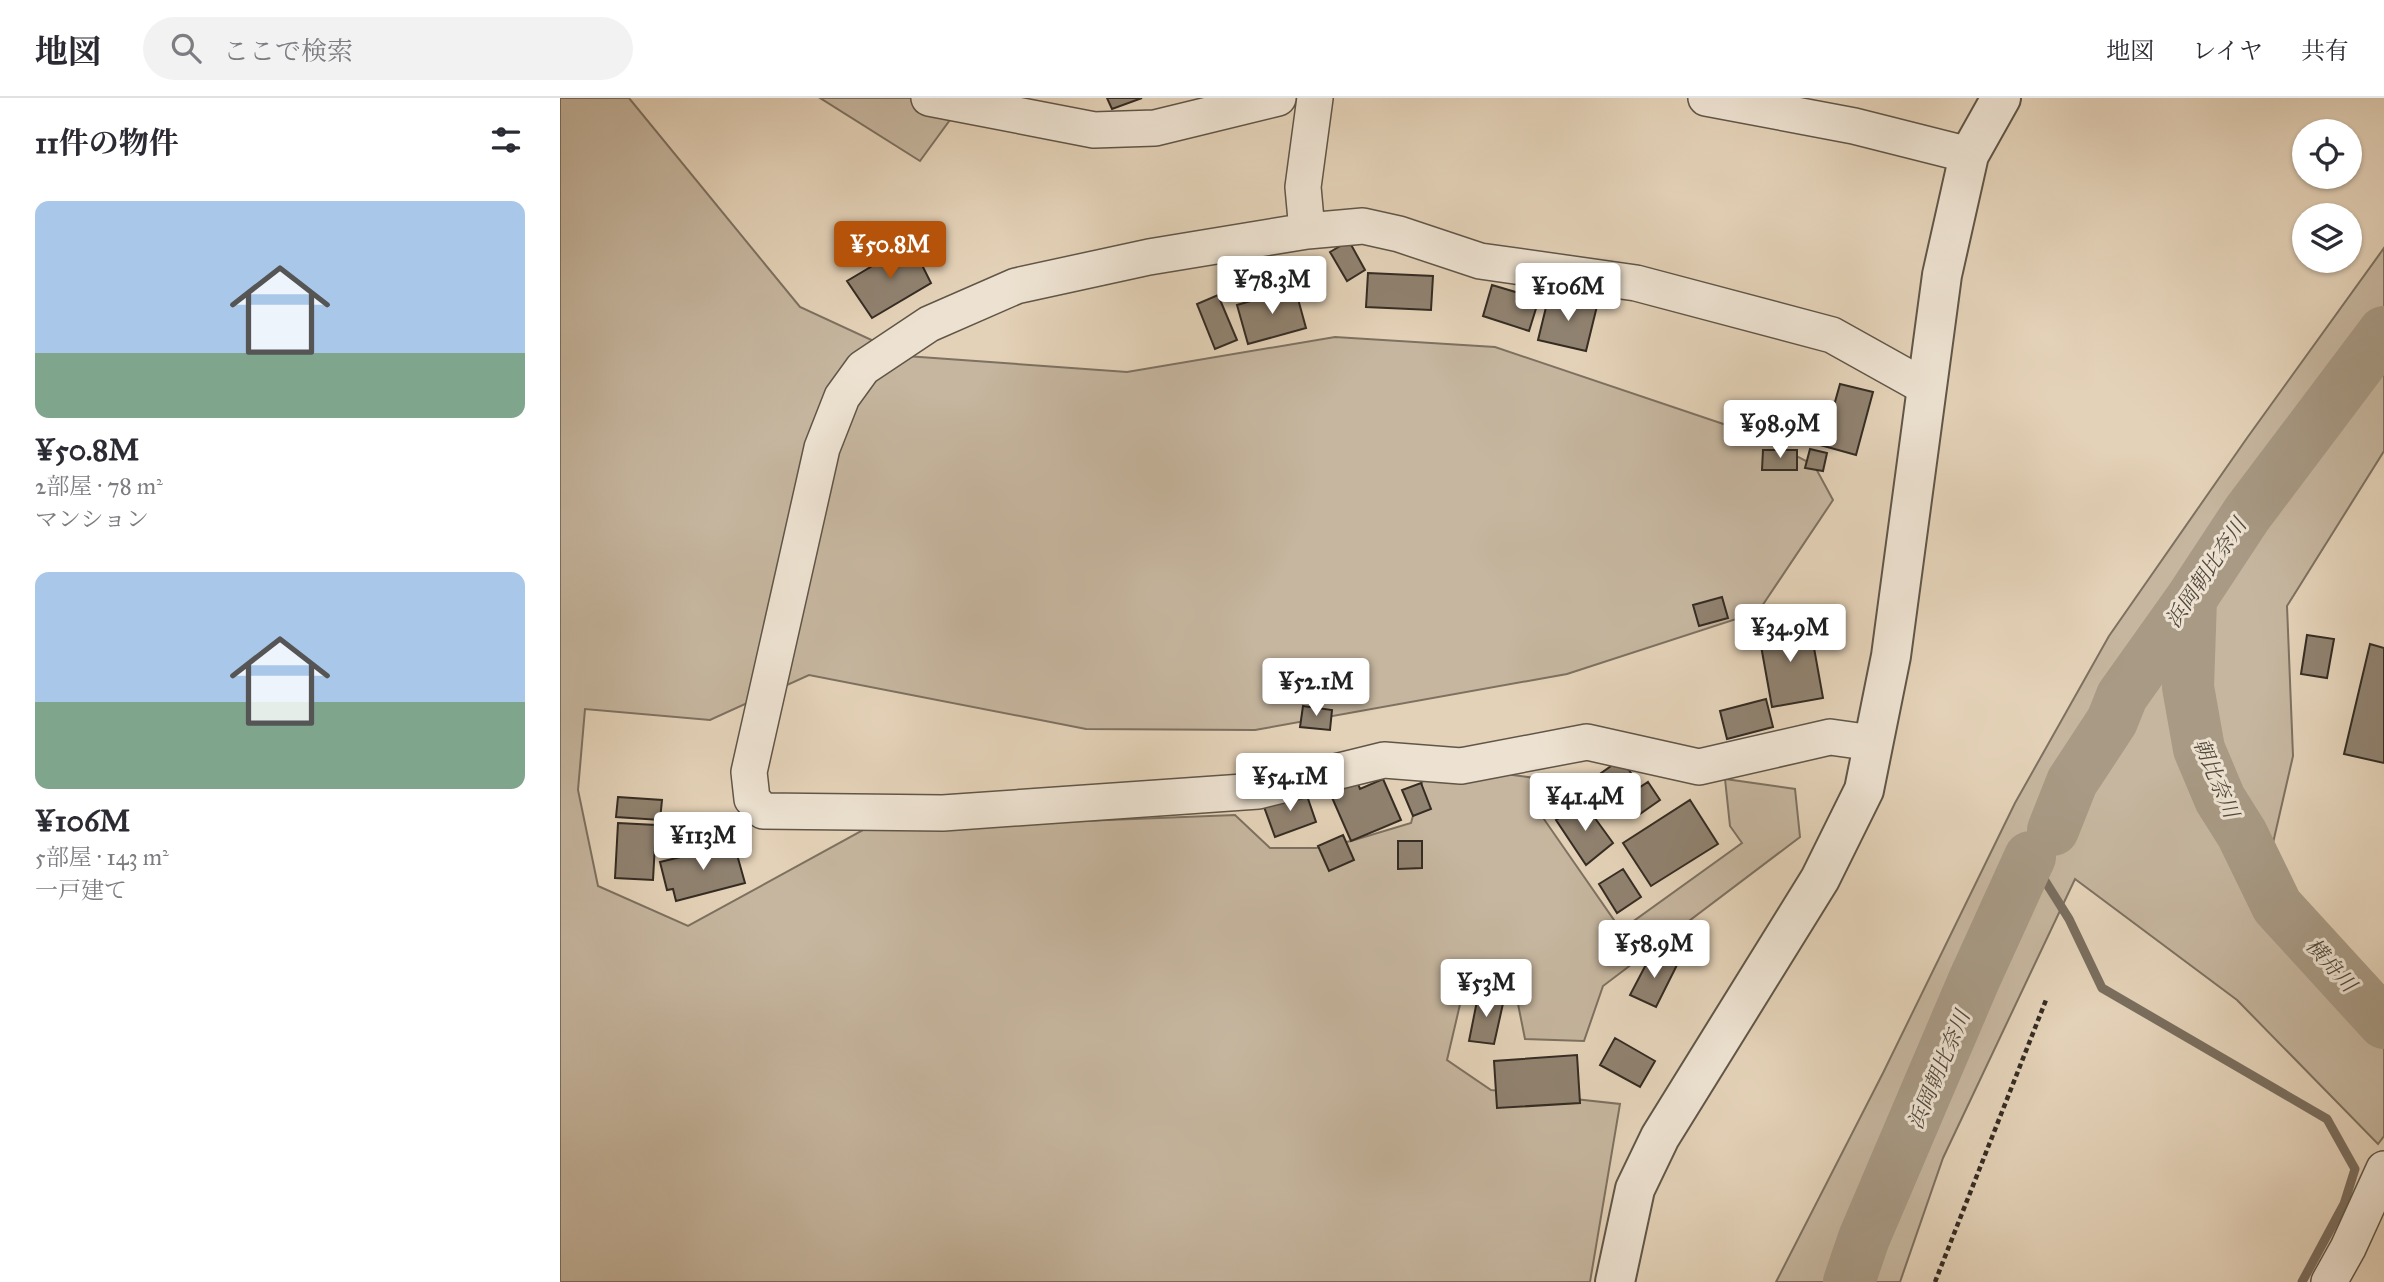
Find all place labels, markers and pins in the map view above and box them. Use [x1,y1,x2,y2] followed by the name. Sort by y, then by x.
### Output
[833,222,947,281] pin: ¥50.8M
[1215,256,1329,316] pin: ¥78.3M
[1519,264,1617,323] pin: ¥106M
[1723,400,1837,460] pin: ¥98.9M
[1733,604,1847,664] pin: ¥34.9M
[1259,658,1373,718] pin: ¥52.1M
[1233,754,1347,813] pin: ¥54.1M
[1528,774,1642,833] pin: ¥41.4M
[654,812,752,872] pin: ¥113M
[1597,920,1711,980] pin: ¥58.9M
[1445,960,1527,1019] pin: ¥53M

